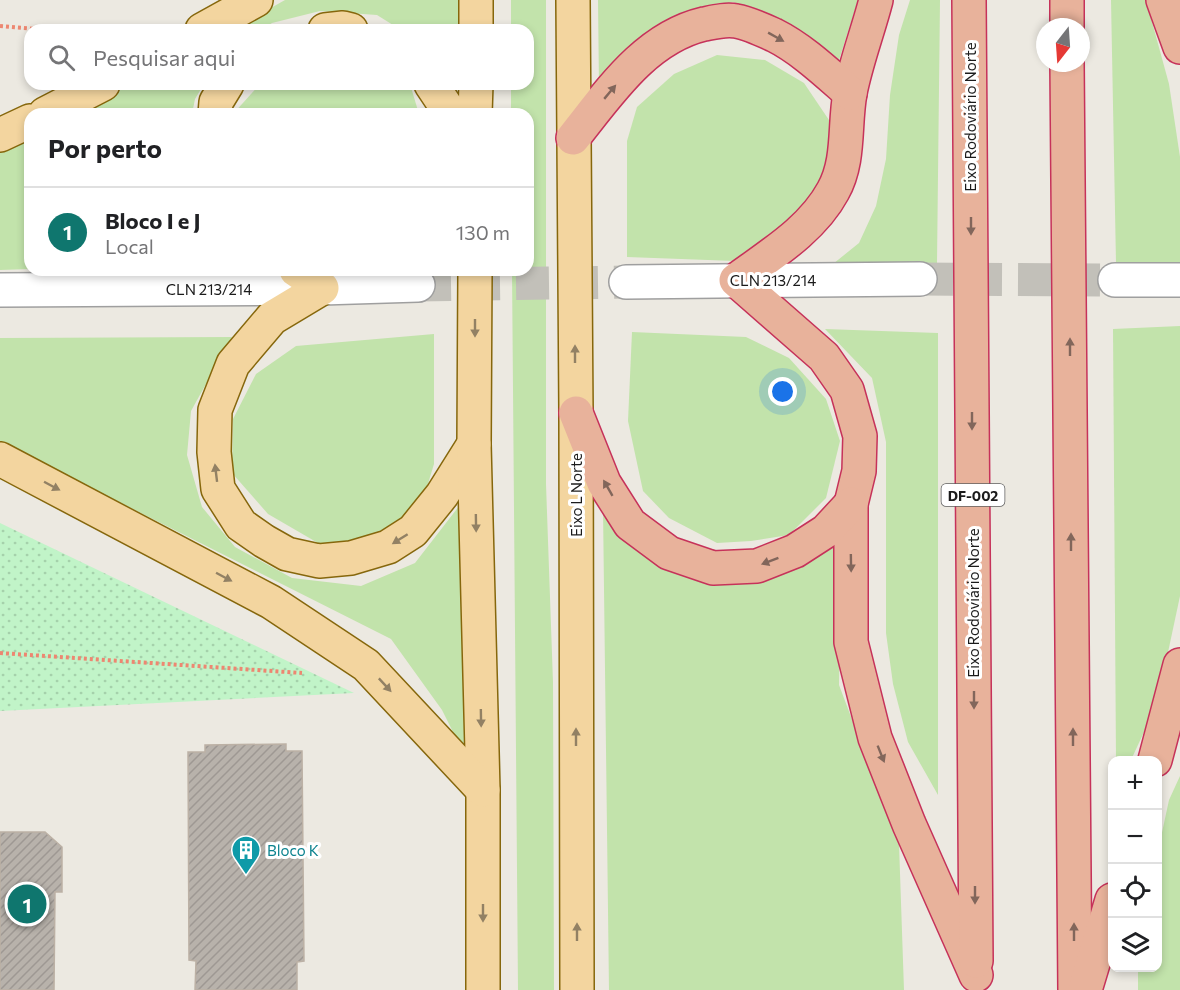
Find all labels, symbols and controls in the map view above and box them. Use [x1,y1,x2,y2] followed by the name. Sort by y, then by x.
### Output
[1036,18,1090,72] north arrow
[24,24,534,90] search box
[768,32,785,42] one-way arrow
[45,41,78,74] icon: search
[961,42,979,192] street label: Eixo Rodoviário Norte
[93,44,236,71] text: Pesquisar aqui
[603,84,616,100] one-way arrow
[48,132,162,163] text: Por perto
[105,207,201,234] text: Bloco I e J
[966,217,976,236] one-way arrow
[63,220,72,244] text: 1
[456,220,510,244] text: 130 m
[105,234,154,258] text: Local
[730,271,816,289] street label: CLN 213/214
[166,280,252,298] street label: CLN 213/214
[470,319,480,338] one-way arrow
[1065,337,1075,356] one-way arrow
[570,345,580,364] one-way arrow
[768,377,797,406] your location
[967,412,977,431] one-way arrow
[567,453,585,537] street label: Eixo L Norte
[211,463,221,482] one-way arrow
[602,480,613,496] one-way arrow
[43,481,60,491] one-way arrow
[942,484,1004,506] road number: DF-002
[472,514,481,533] one-way arrow
[964,528,982,678] street label: Eixo Rodoviário Norte
[1066,532,1076,551] one-way arrow
[392,534,408,545] one-way arrow
[847,553,856,572] one-way arrow
[760,556,778,566] one-way arrow
[216,572,233,582] one-way arrow
[378,678,392,693] one-way arrow
[969,691,979,710] one-way arrow
[477,709,486,728] one-way arrow
[571,727,581,746] one-way arrow
[1068,727,1078,746] one-way arrow
[877,745,886,763] one-way arrow
[1108,756,1162,972] map controls
[1108,756,1162,810] button: +
[1108,810,1162,864] button: −
[230,834,262,876] building icon: Bloco K
[267,841,319,859] place label: Bloco K
[1108,864,1162,918] button: locate
[8,882,46,926] pin: 1
[970,886,980,905] one-way arrow
[478,904,488,923] one-way arrow
[1108,918,1162,972] button: layers
[572,922,582,941] one-way arrow
[1069,922,1079,941] one-way arrow

